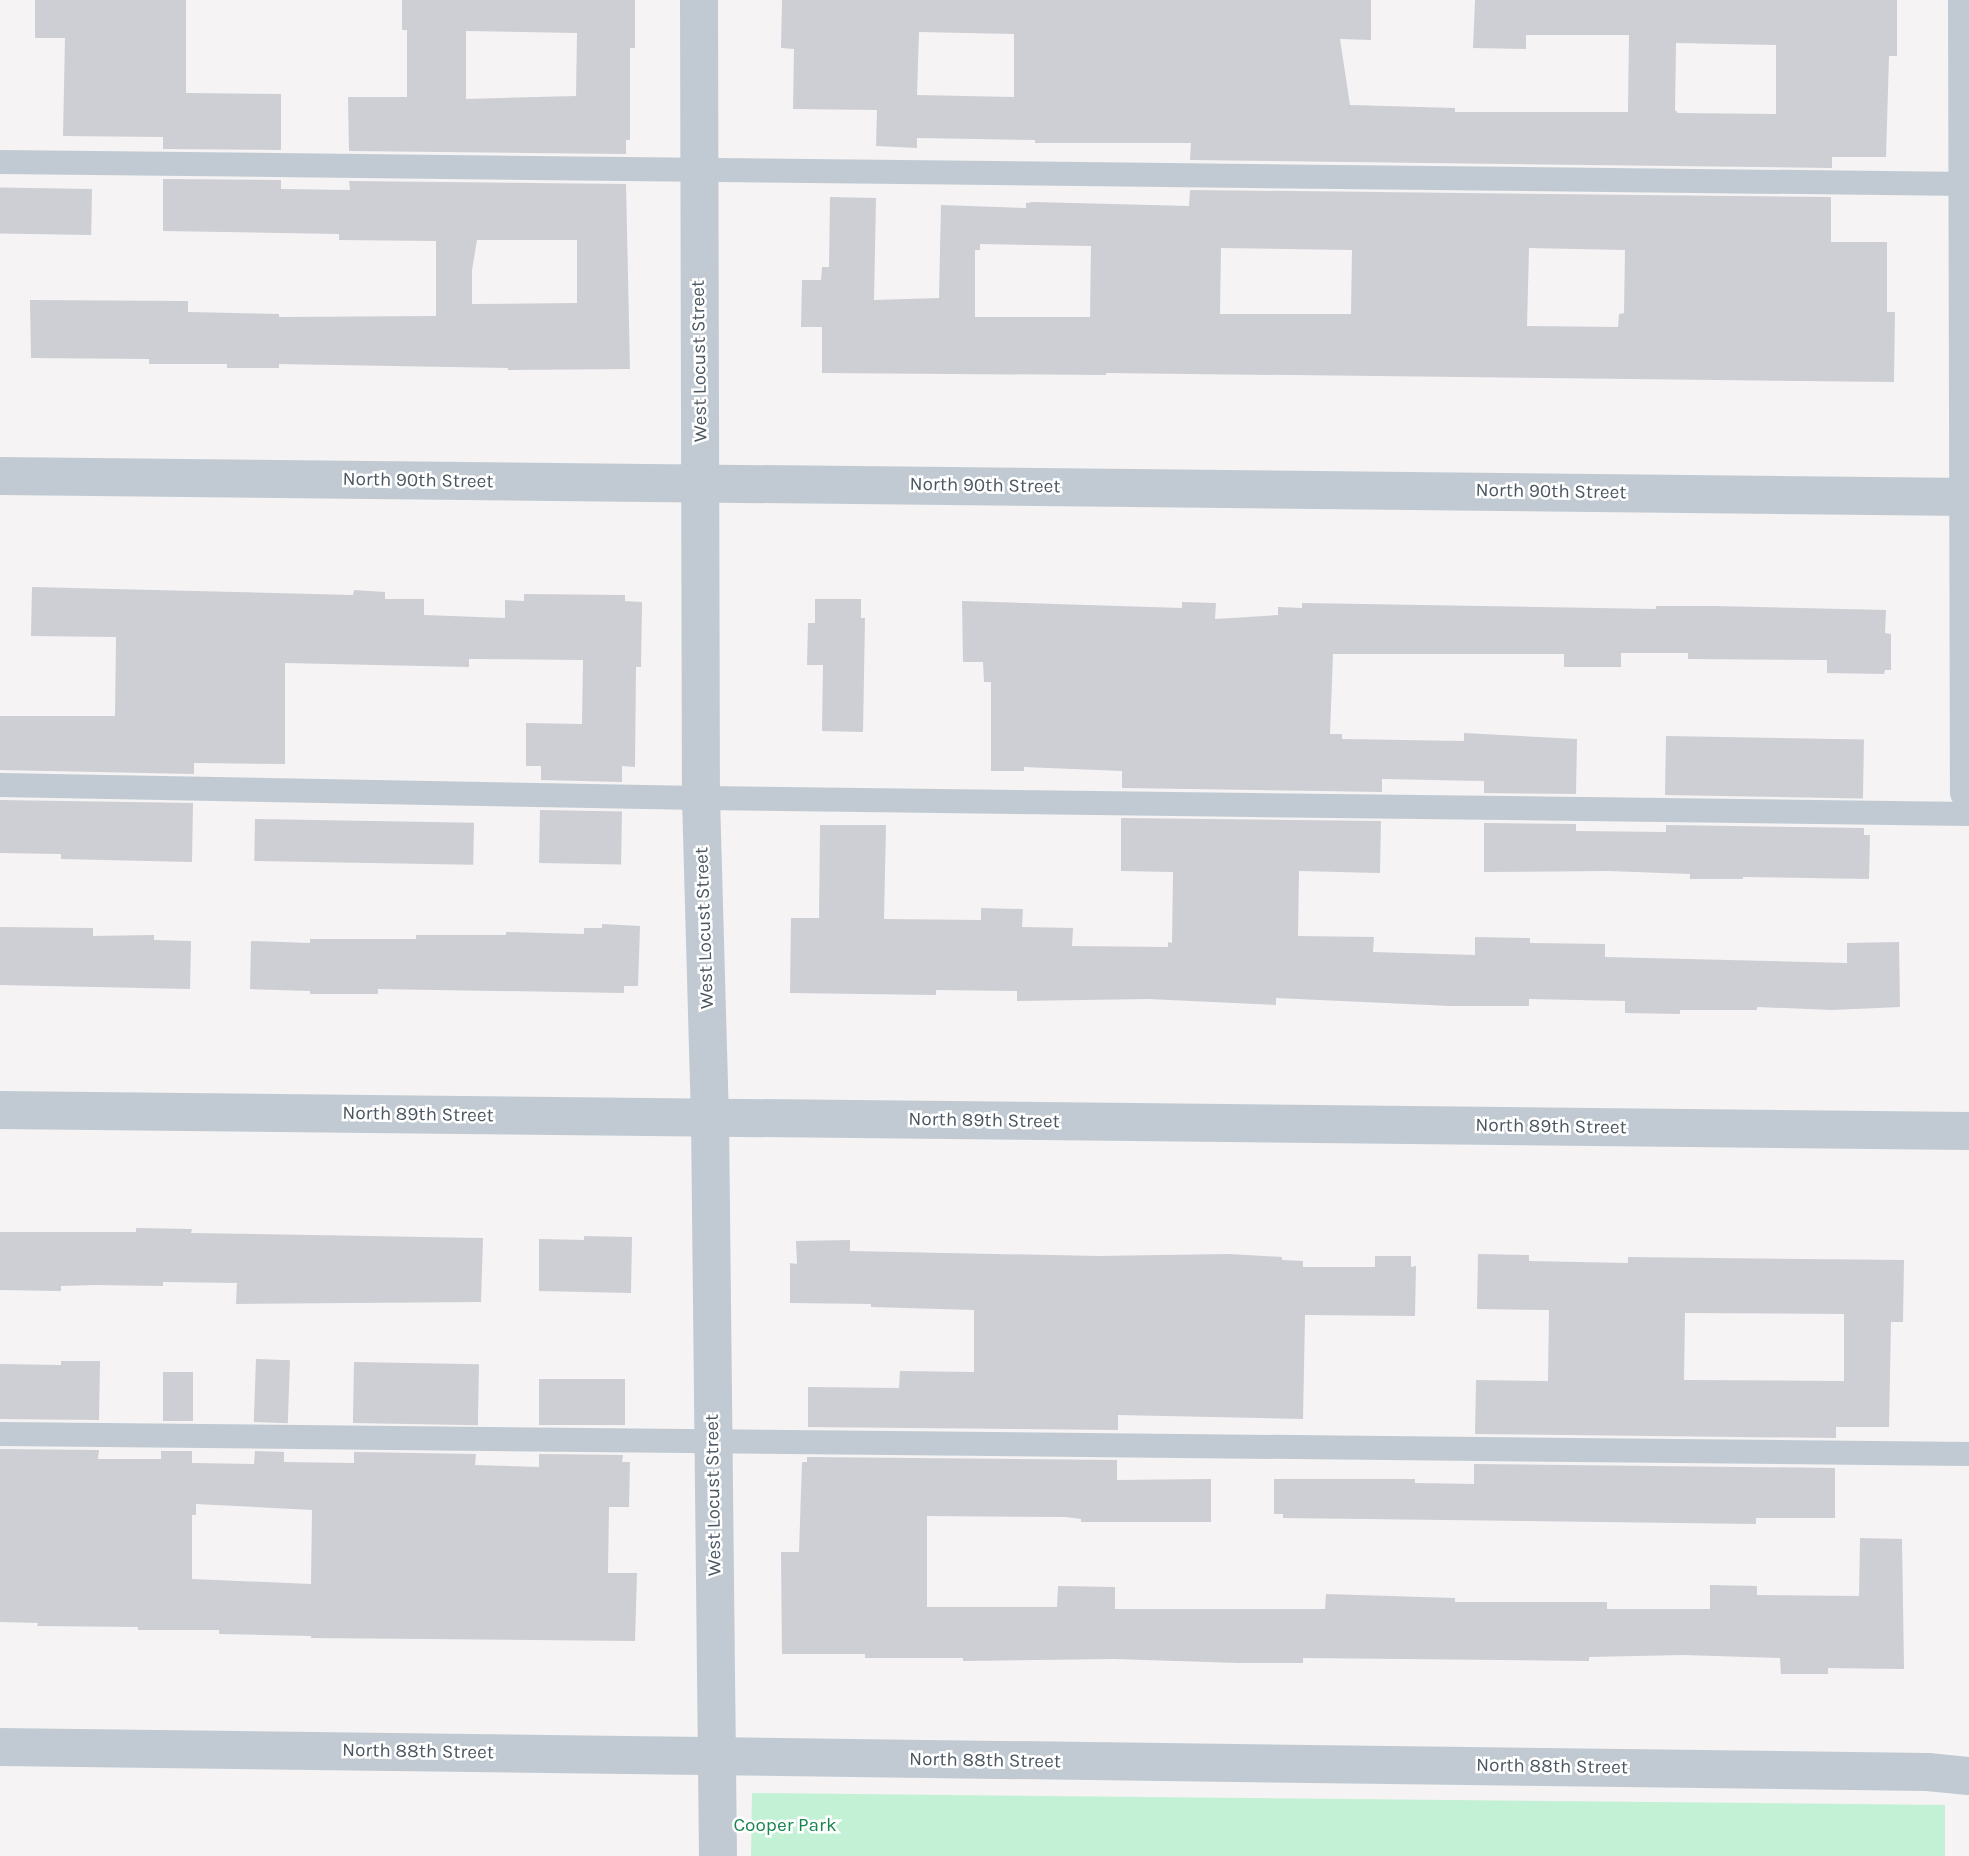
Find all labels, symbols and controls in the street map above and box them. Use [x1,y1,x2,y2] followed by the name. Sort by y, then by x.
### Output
[687,280,713,442] street label: West Locust Street
[342,468,494,494] street label: North 90th Street
[909,473,1061,499] street label: North 90th Street
[1475,479,1627,505] street label: North 90th Street
[691,847,719,1009] street label: West Locust Street
[342,1102,494,1128] street label: North 89th Street
[908,1108,1060,1134] street label: North 89th Street
[1475,1114,1627,1140] street label: North 89th Street
[701,1414,727,1576] street label: West Locust Street
[342,1739,494,1765] street label: North 88th Street
[909,1748,1061,1774] street label: North 88th Street
[1476,1754,1628,1780] street label: North 88th Street
[733,1815,837,1837] park label: Cooper Park

